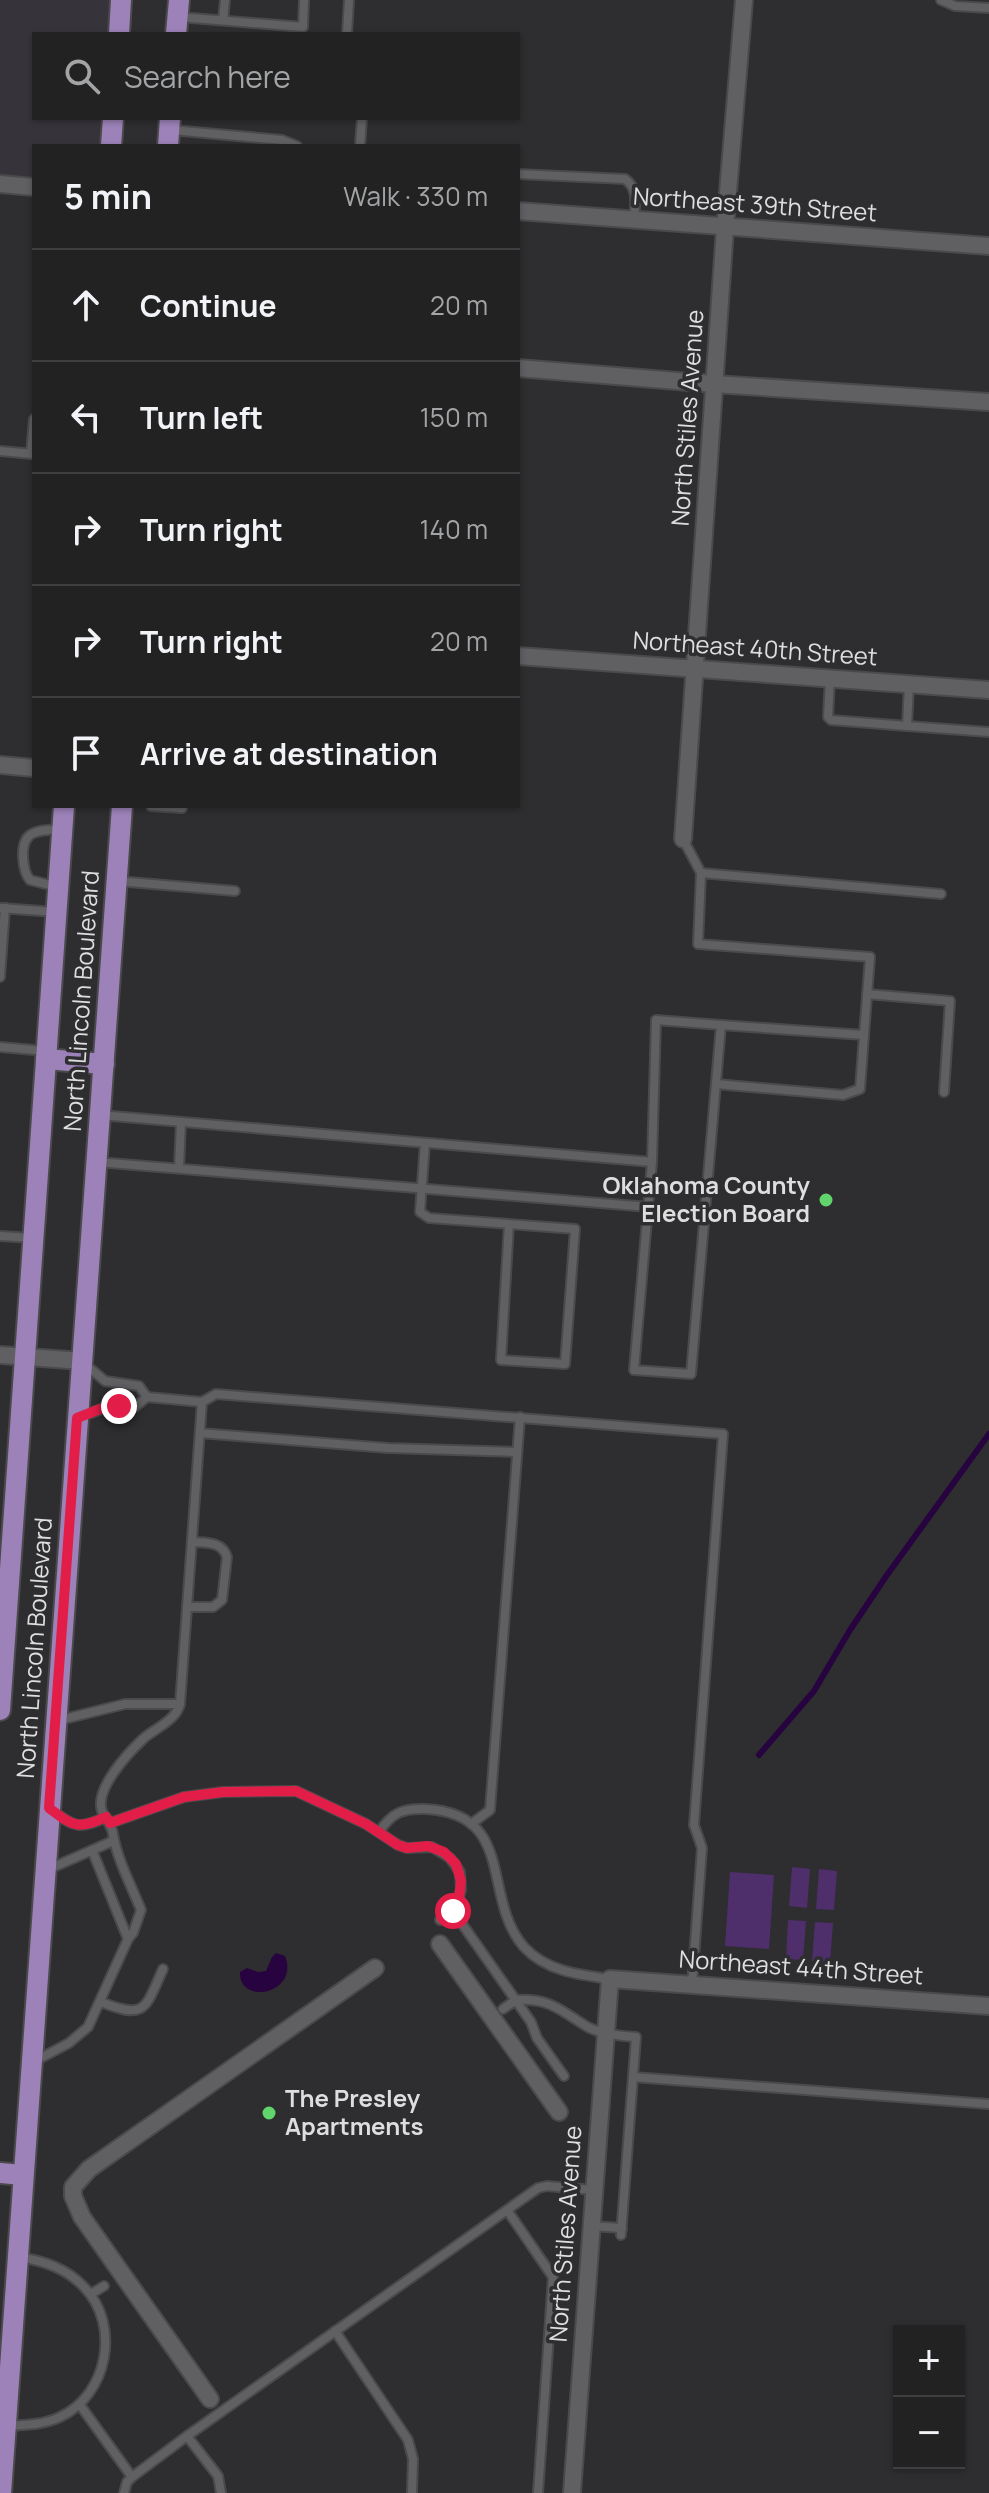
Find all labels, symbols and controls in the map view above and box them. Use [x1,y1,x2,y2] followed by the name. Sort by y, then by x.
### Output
[32,32,520,120] search box
[60,54,104,98] icon: search
[124,56,291,97] text: Search here
[64,173,152,219] text: 5 min
[343,178,488,214] text: Walk · 330 m
[632,179,878,228] street label: Northeast 39th Street
[64,283,108,327] icon: ahead
[140,285,276,326] text: Continue
[430,287,488,323] text: 20 m
[662,308,711,527] street label: North Stiles Avenue
[64,395,108,439] icon: left
[140,397,263,438] text: Turn left
[420,399,488,435] text: 150 m
[64,507,108,551] icon: right
[140,509,283,550] text: Turn right
[419,511,488,547] text: 140 m
[64,619,108,663] icon: right
[140,621,283,662] text: Turn right
[632,622,879,673] street label: Northeast 40th Street
[430,623,488,659] text: 20 m
[64,731,108,775] icon: arrive
[140,733,438,774] text: Arrive at destination
[55,869,106,1132] street label: North Lincoln Boulevard
[602,1168,811,1229] place label: Oklahoma County Election Board
[817,1191,835,1209] marker: Oklahoma County Election Board
[101,1388,137,1424] route end
[8,1516,59,1779] street label: North Lincoln Boulevard
[435,1893,471,1929] route start
[678,1941,924,1992] street label: Northeast 44th Street
[285,2081,424,2142] place label: The Presley Apartments
[260,2104,278,2122] marker: The Presley Apartments
[540,2124,589,2343] street label: North Stiles Avenue
[893,2325,965,2469] map controls
[893,2325,965,2397] button: +
[893,2397,965,2469] button: −

